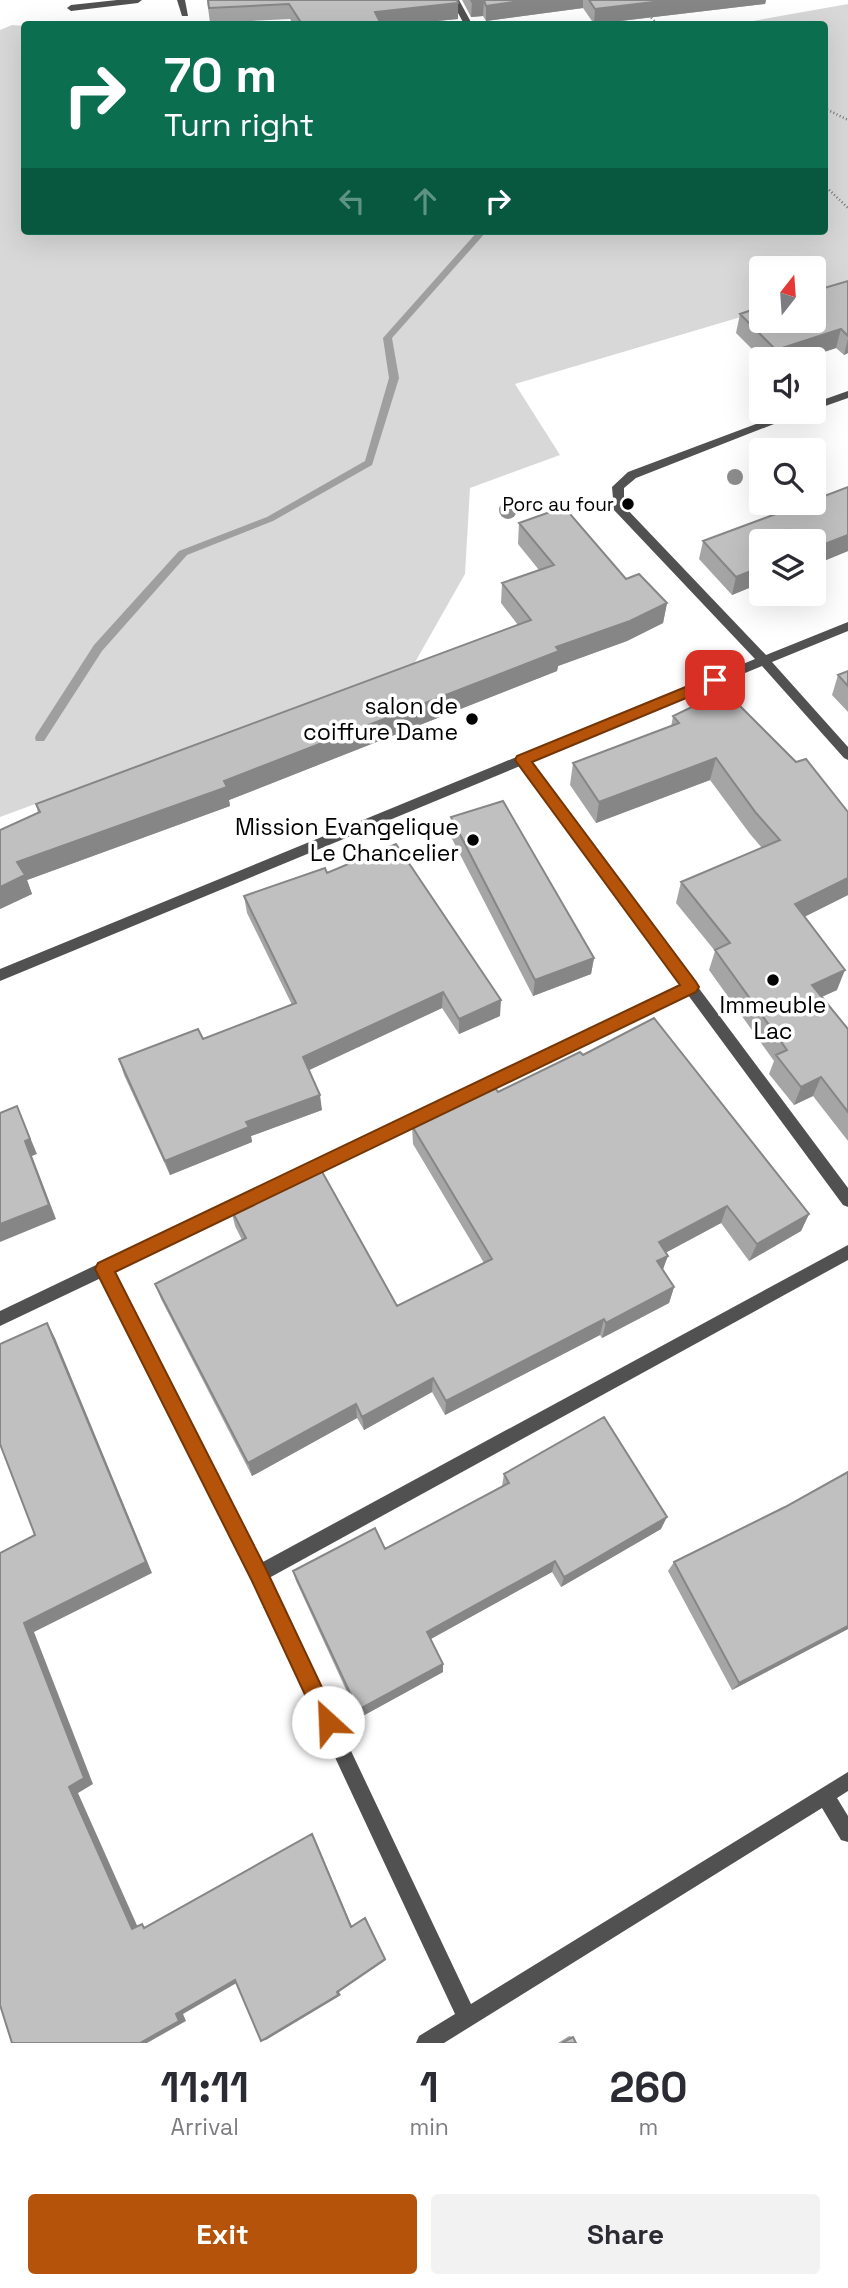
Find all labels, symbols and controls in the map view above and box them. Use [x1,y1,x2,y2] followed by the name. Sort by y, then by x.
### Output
[164,44,277,106] text: 70 m
[49,49,140,140] icon: right
[164,105,314,145] text: Turn right
[333,182,371,220] icon: left
[406,182,444,220] icon: ahead
[479,182,517,220] icon: right
[749,256,826,332] north arrow
[749,256,826,606] map controls
[749,347,826,424] button: sound
[749,438,826,515] button: search
[502,492,614,517] place label: Porc au four
[620,496,636,512] marker: Porc au four
[749,529,826,606] button: layers
[685,650,745,710] pin
[696,661,734,699] icon: arrive
[303,691,458,747] place label: salon de coiffure Dame
[464,711,480,727] marker: salon de coiffure Dame
[235,812,459,868] place label: Mission Evangelique Le Chancelier
[465,832,481,848] marker: Mission Evangelique Le Chancelier
[765,972,781,988] marker: Immeuble Lac
[720,990,826,1046] place label: Immeuble Lac
[291,1685,365,1759] position arrow
[160,2061,249,2114] text: 11:11
[420,2061,439,2114] text: 1
[609,2061,688,2114] text: 260
[171,2112,239,2142] text: Arrival
[409,2112,449,2142] text: min
[639,2112,658,2142] text: m
[28,2194,417,2274] button: Exit
[431,2194,820,2274] button: Share

